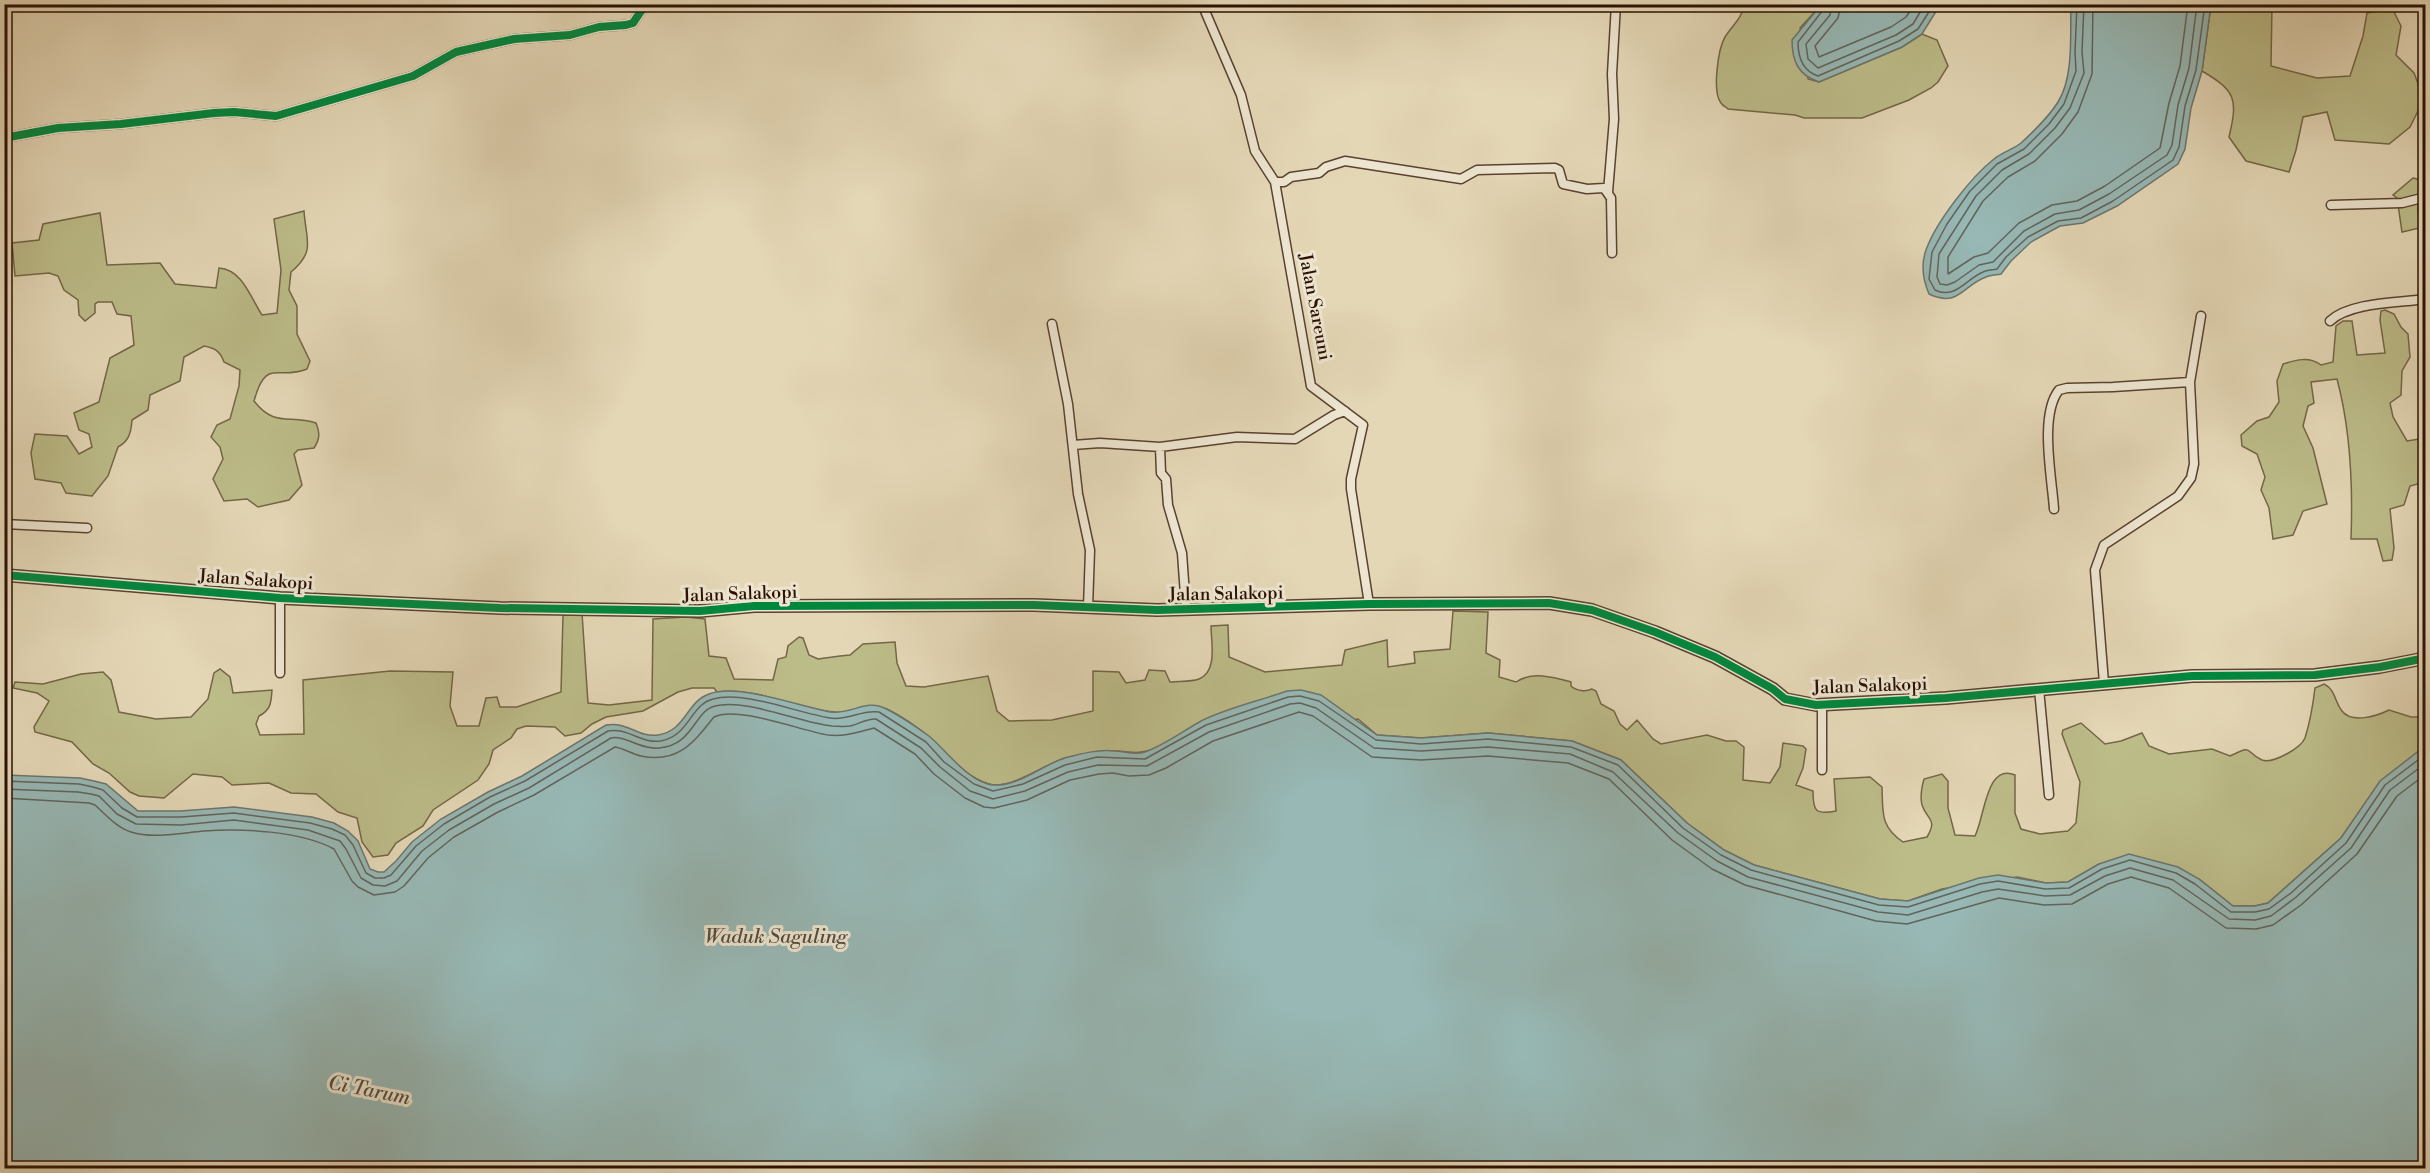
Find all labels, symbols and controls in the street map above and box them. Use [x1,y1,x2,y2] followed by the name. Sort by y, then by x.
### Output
[1293,250,1337,363] street label: Jalan Sareuni
[197,564,314,595] street label: Jalan Salakopi
[681,580,798,608] street label: Jalan Salakopi
[1167,581,1284,607] street label: Jalan Salakopi
[1811,672,1928,700] street label: Jalan Salakopi
[705,925,849,950] water label: Waduk Saguling
[326,1071,413,1111] water label: Ci Tarum

